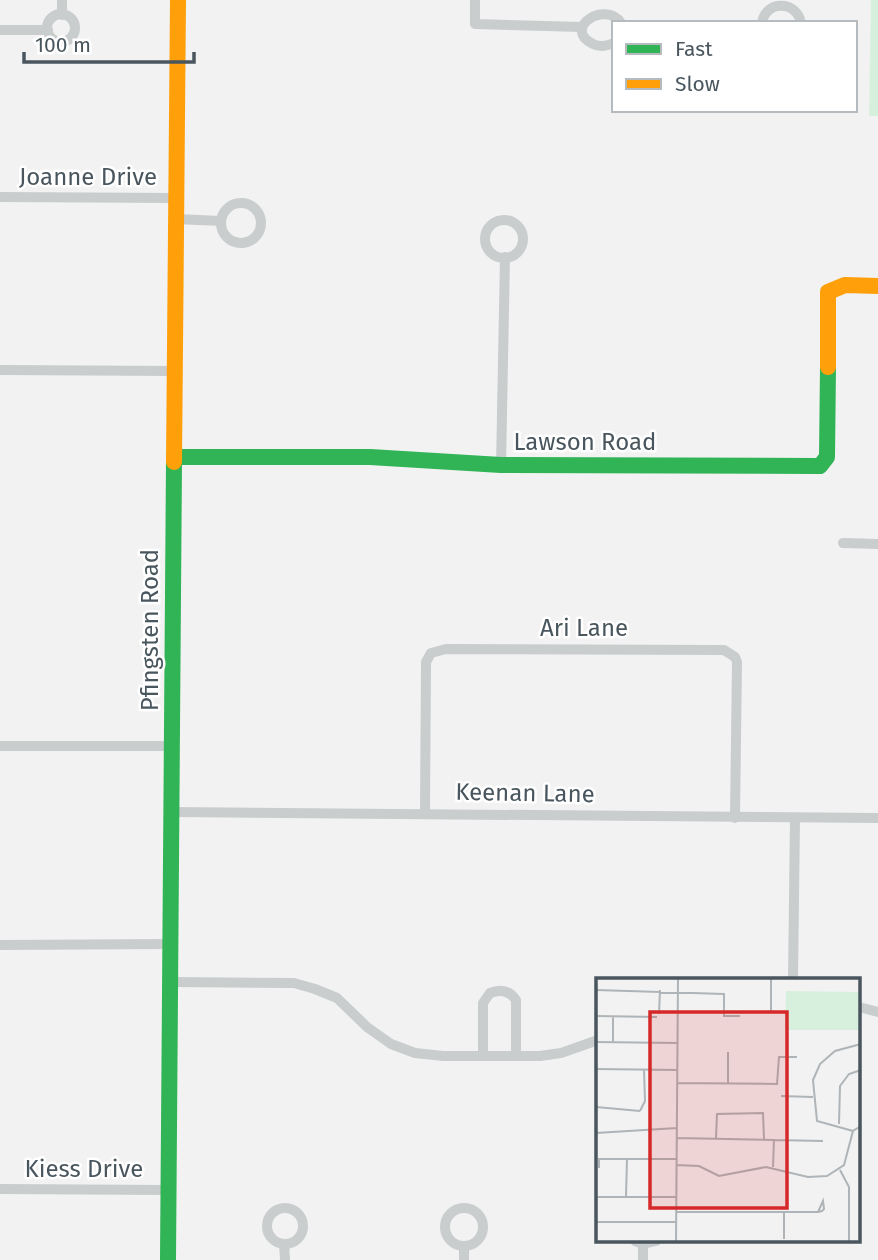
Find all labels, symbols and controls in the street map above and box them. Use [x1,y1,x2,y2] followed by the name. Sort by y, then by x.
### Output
[24,21,194,65] scale bar
[612,21,857,112] legend
[35,32,91,58] text: 100 m
[675,36,713,62] text: Fast
[675,71,720,97] text: Slow
[19,163,157,191] street label: Joanne Drive
[514,428,656,456] street label: Lawson Road
[136,549,164,711] street label: Pfingsten Road
[540,614,628,642] street label: Ari Lane
[455,778,595,808] street label: Keenan Lane
[596,978,860,1242] inset map
[25,1155,143,1183] street label: Kiess Drive

